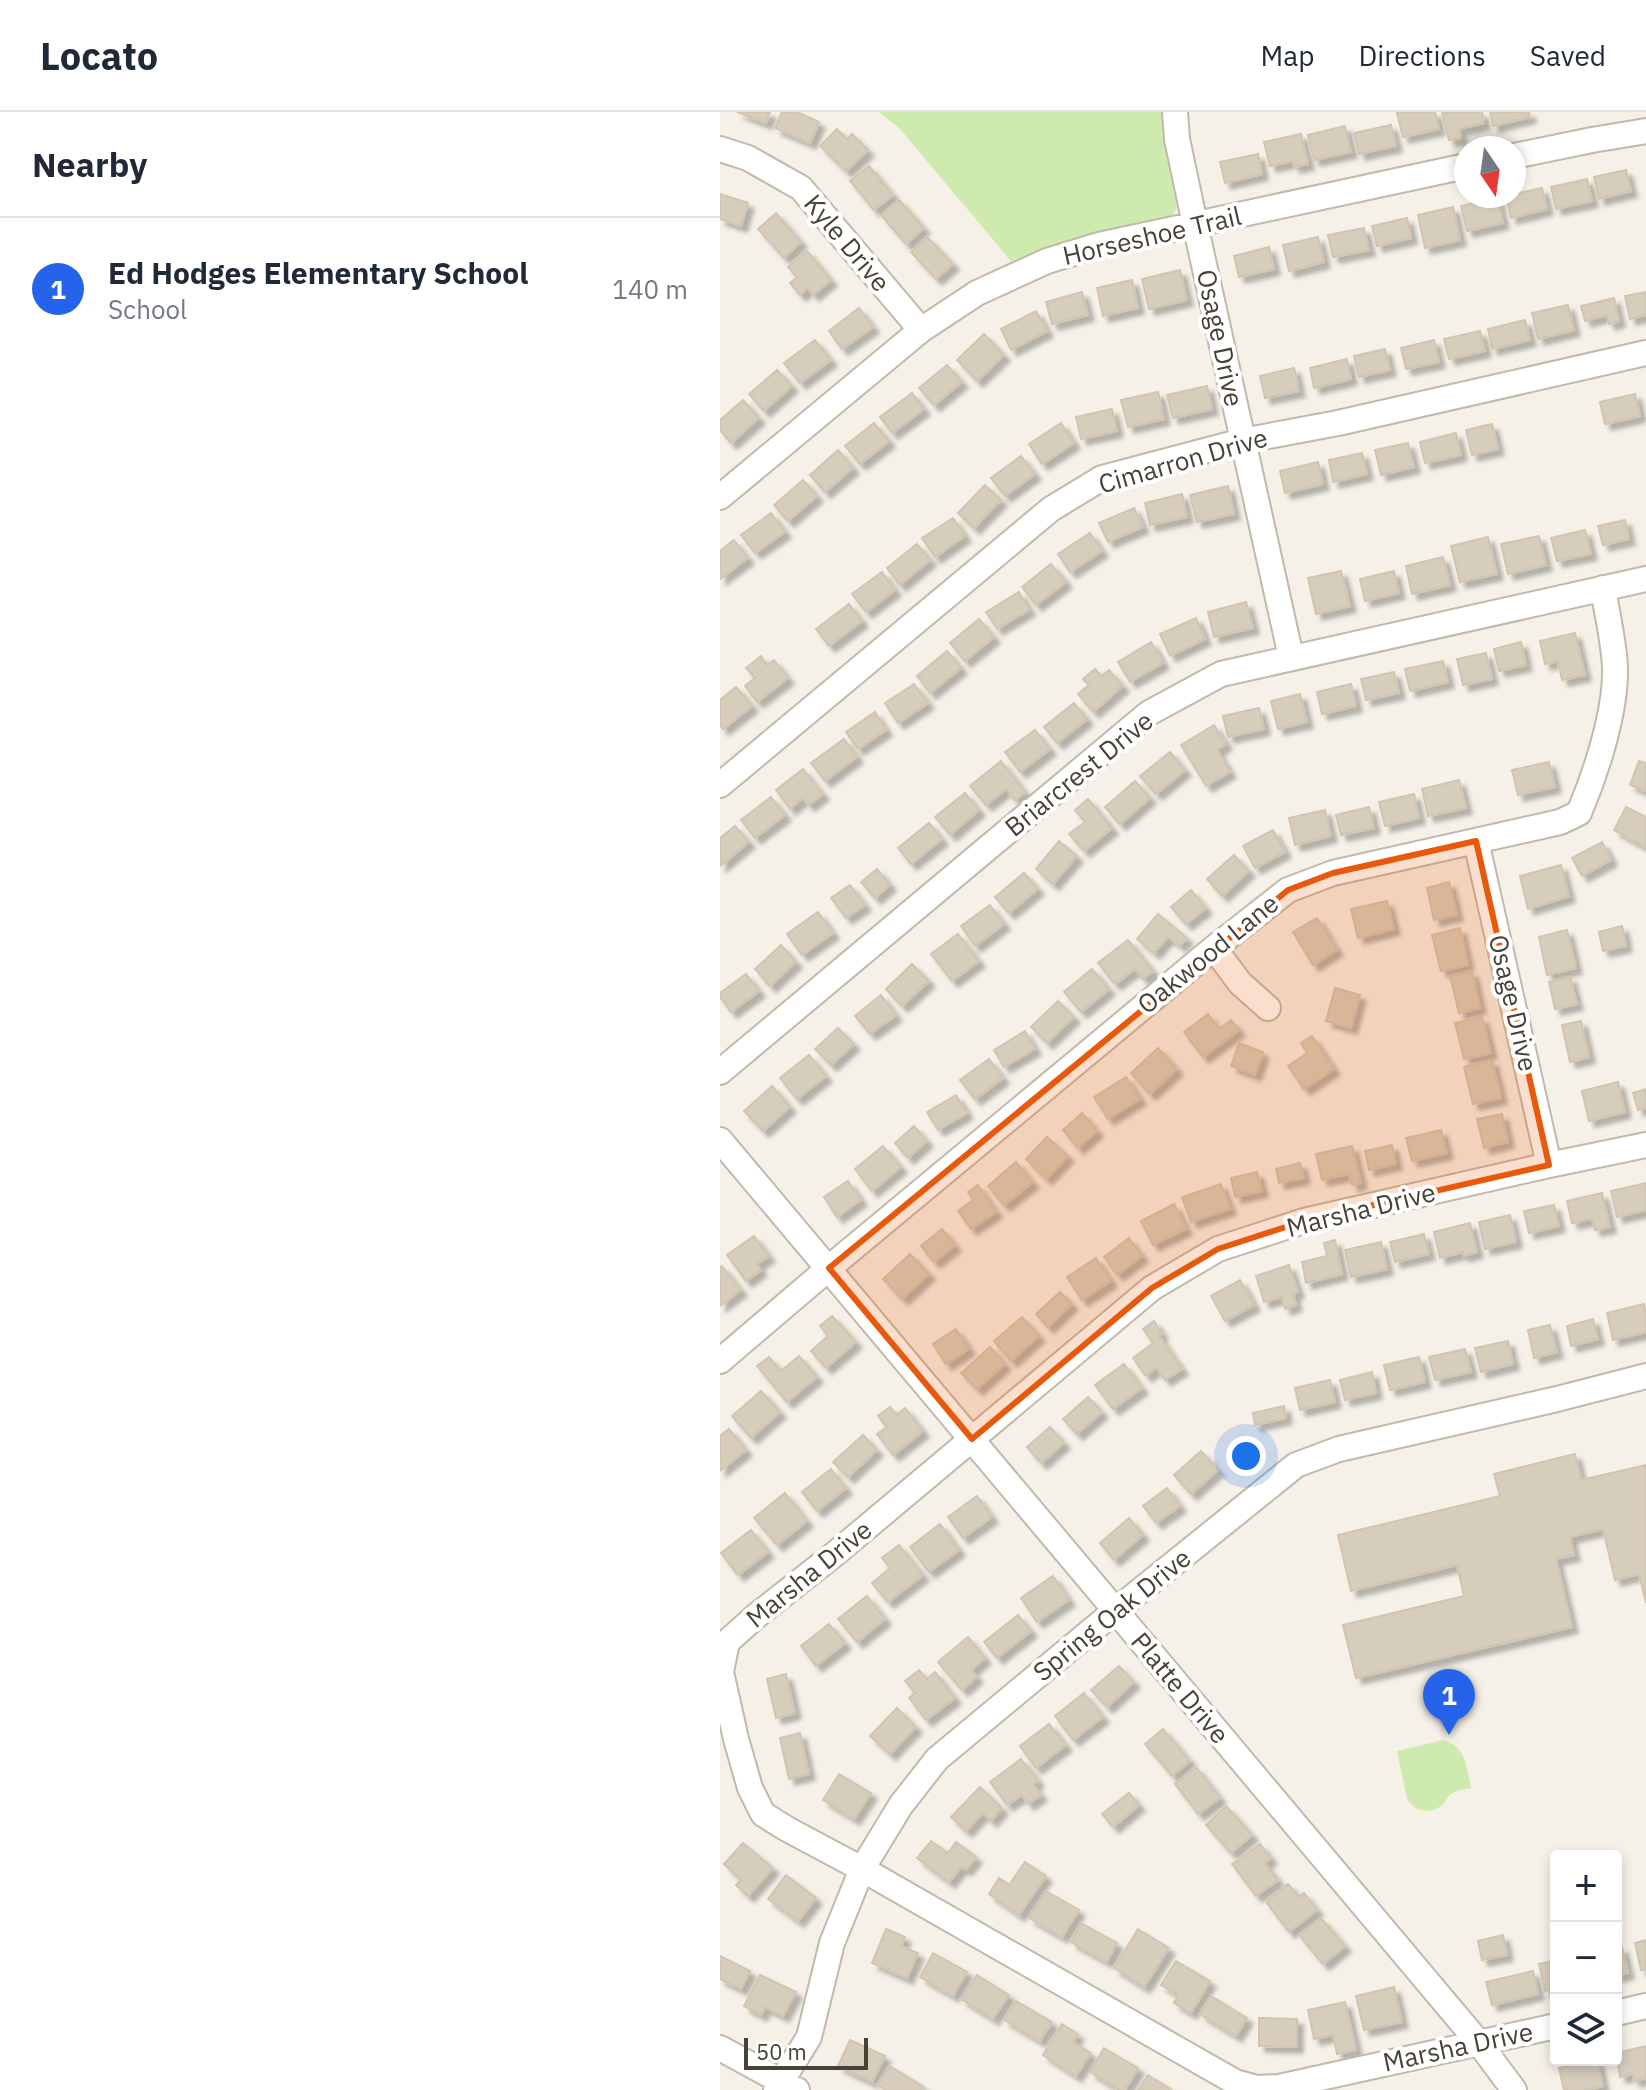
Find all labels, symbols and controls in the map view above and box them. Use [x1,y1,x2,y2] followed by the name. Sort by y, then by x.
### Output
[40,31,158,80] text: Locato
[1260,37,1314,74] text: Map
[1358,37,1486,74] text: Directions
[1530,37,1606,74] text: Saved
[1454,136,1526,208] north arrow
[32,142,147,186] text: Nearby
[797,187,898,298] street label: Kyle Drive
[1059,198,1244,272] street label: Horseshoe Trail
[108,253,528,292] text: Ed Hodges Elementary School
[1190,266,1252,409] street label: Osage Drive
[50,272,66,306] text: 1
[612,272,688,306] text: 140 m
[108,292,187,326] text: School
[1094,420,1271,500] street label: Cimarron Drive
[997,703,1159,843] street label: Briarcrest Drive
[1130,886,1285,1021] street label: Oakwood Lane
[1482,931,1546,1074] street label: Osage Drive
[1283,1174,1439,1244] street label: Marsha Drive
[1226,1436,1266,1476] your location
[738,1512,878,1634] street label: Marsha Drive
[1026,1540,1197,1688] street label: Spring Oak Drive
[1124,1625,1237,1750] street label: Platte Drive
[1423,1669,1475,1735] pin: 1
[1550,1850,1622,2066] map controls
[1550,1850,1622,1922] button: +
[1550,1922,1622,1994] button: −
[1550,1994,1622,2066] button: layers
[1380,2014,1536,2078] street label: Marsha Drive
[744,2034,868,2070] scale bar
[756,2037,807,2066] text: 50 m

